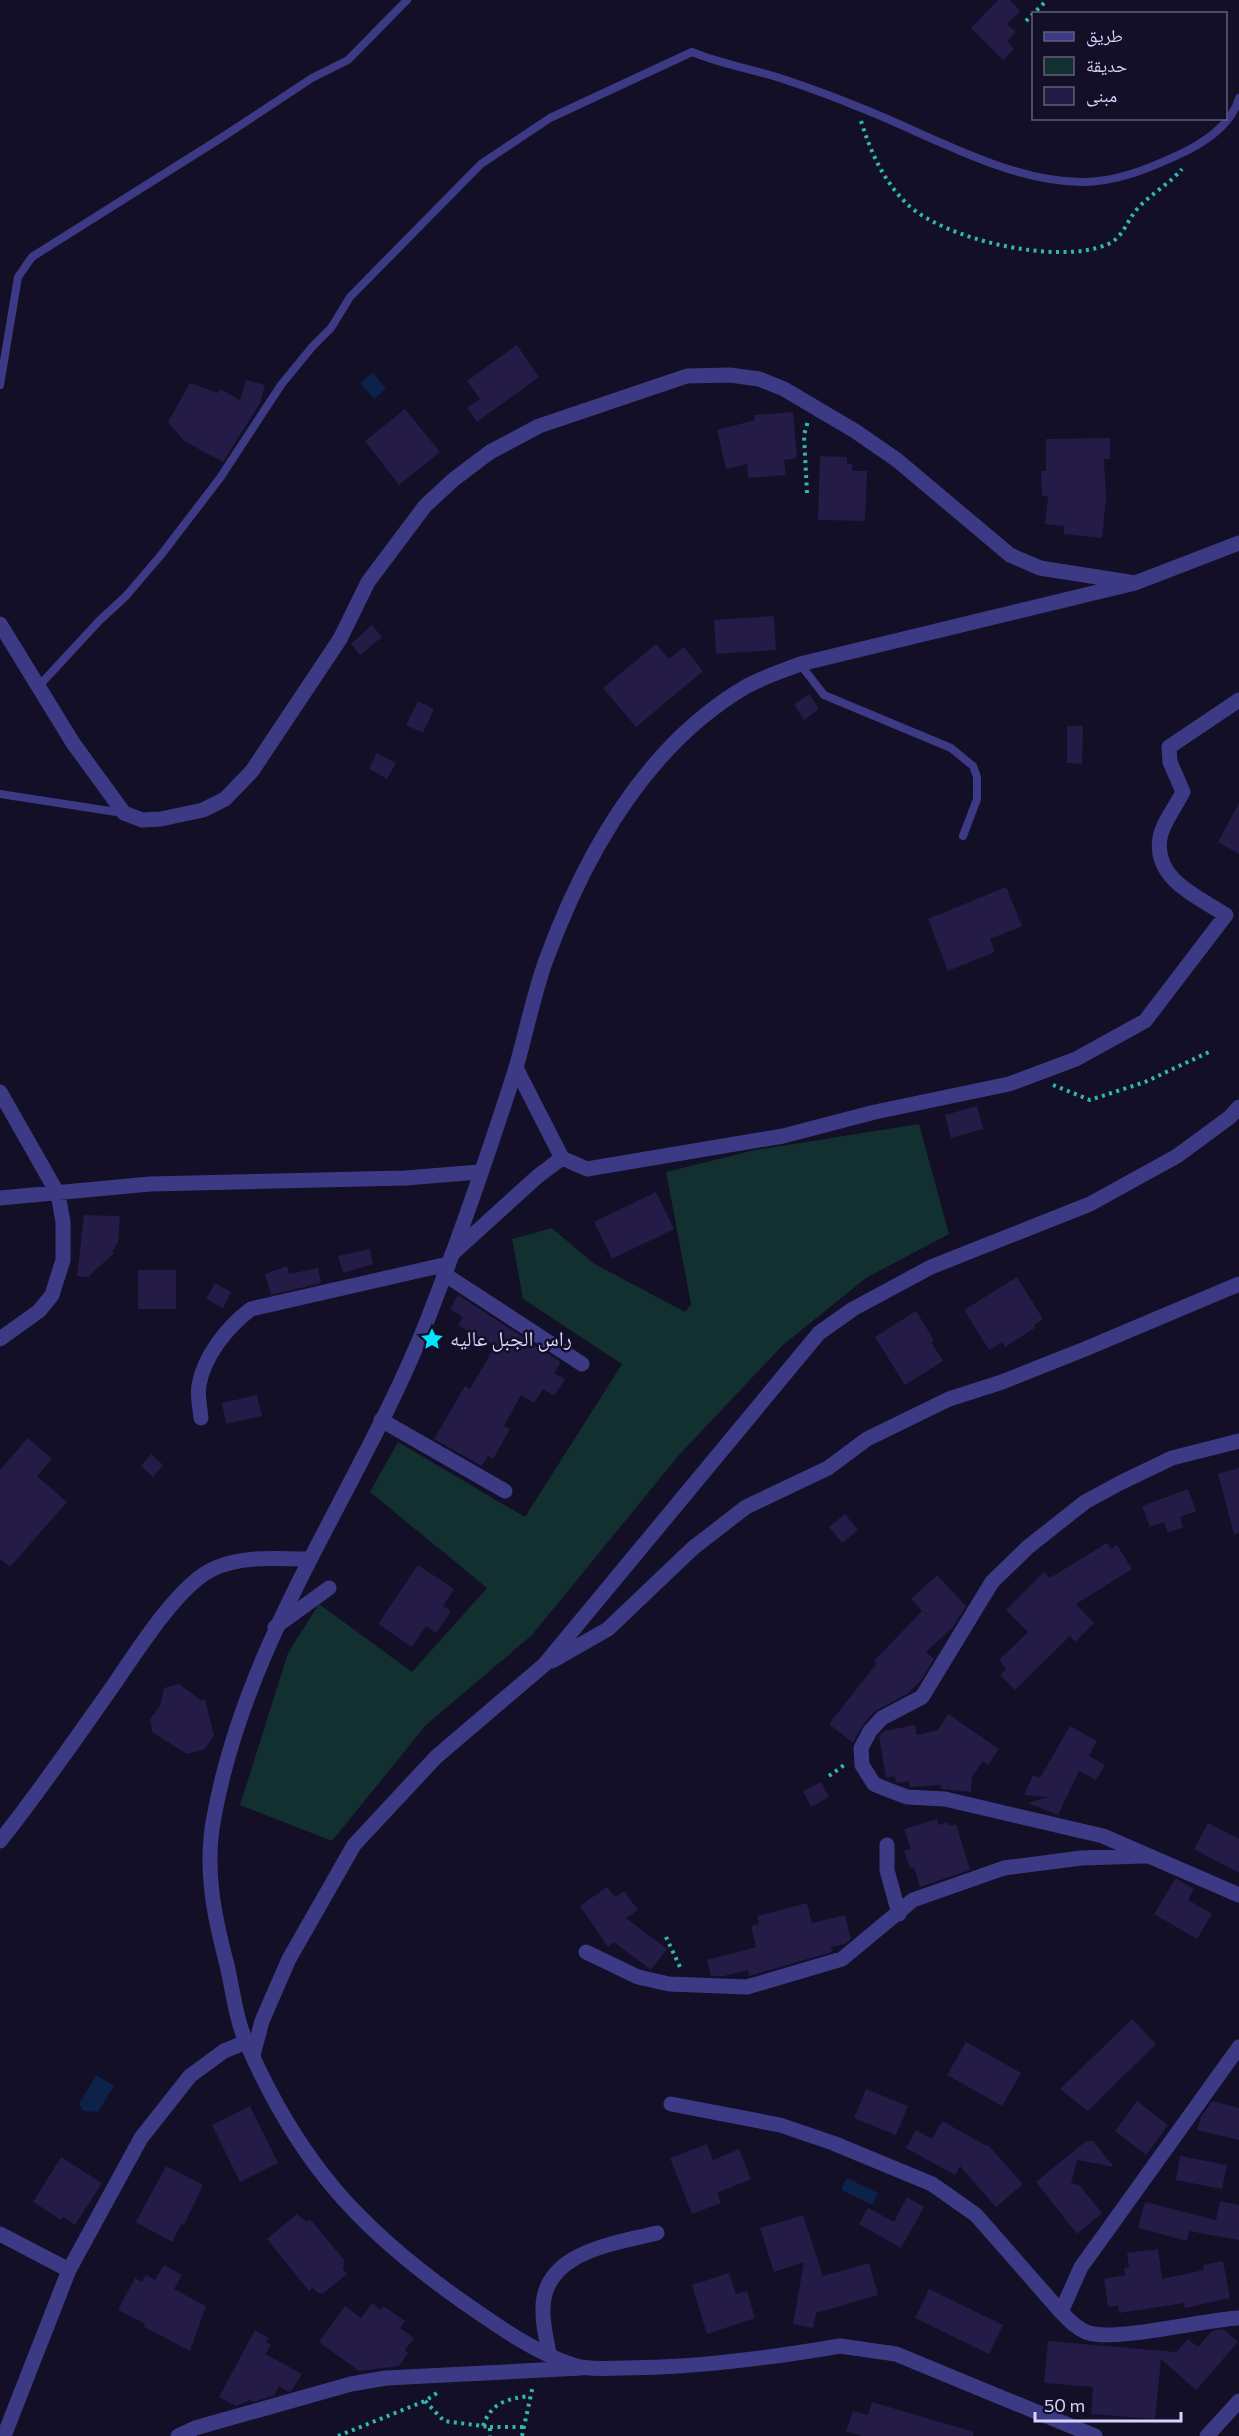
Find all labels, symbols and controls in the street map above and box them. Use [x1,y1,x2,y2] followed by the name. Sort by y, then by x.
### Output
[1032,12,1227,120] legend
[1086,24,1123,47] text: طريق
[1086,54,1127,76] text: حديقة
[1086,84,1117,107] text: مبنى
[450,1325,572,1352] place label: راس الجبل عاليه
[419,1326,445,1352] place icon: راس الجبل عاليه
[1035,2385,1180,2423] scale bar
[1044,2394,1085,2416] text: 50 m

